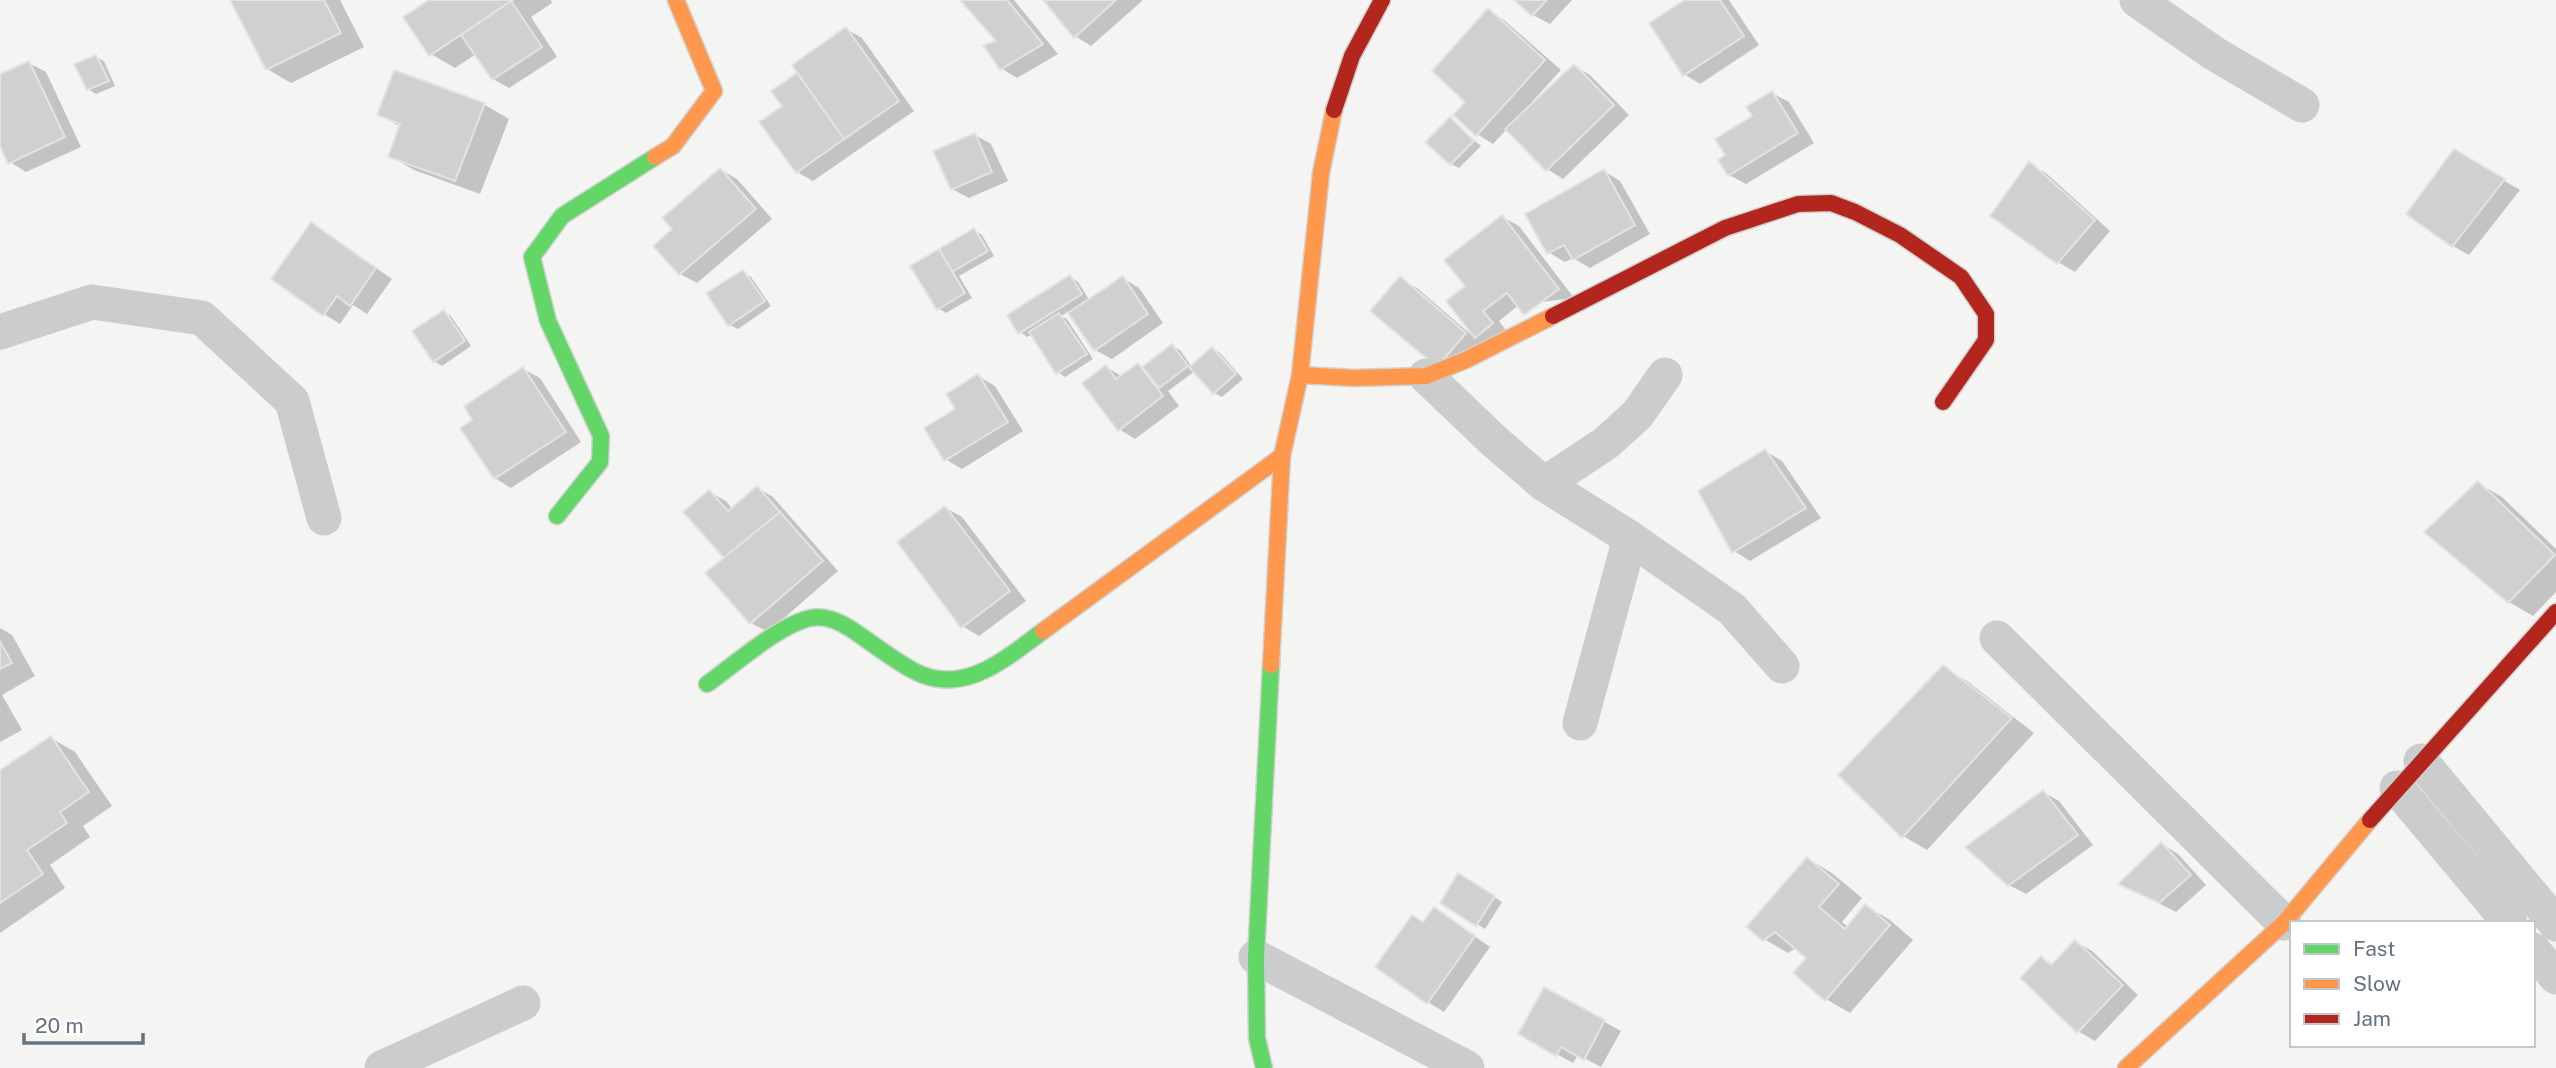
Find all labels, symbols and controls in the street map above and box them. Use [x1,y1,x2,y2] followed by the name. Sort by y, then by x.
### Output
[2290,921,2535,1047] legend
[2353,936,2395,961] text: Fast
[2353,971,2401,996] text: Slow
[24,1002,144,1046] scale bar
[2353,1006,2391,1031] text: Jam
[35,1013,84,1038] text: 20 m

